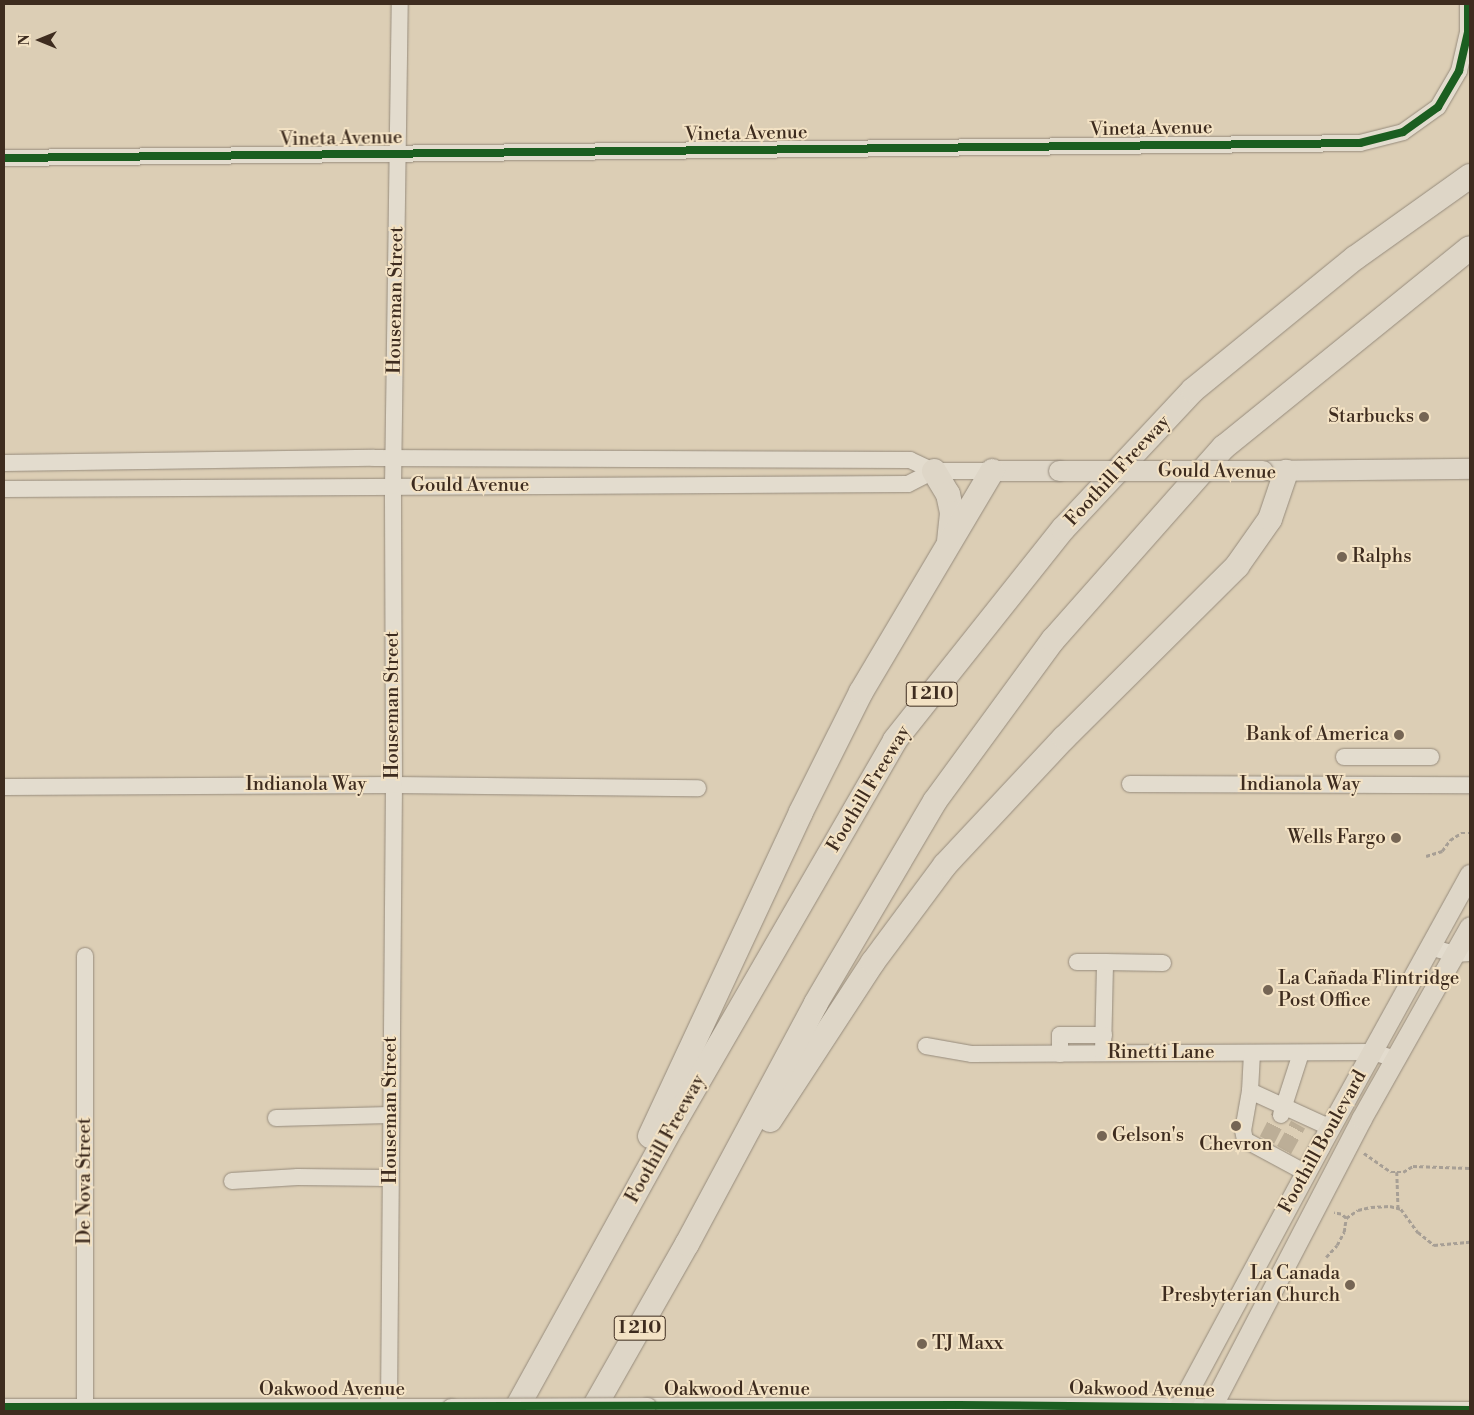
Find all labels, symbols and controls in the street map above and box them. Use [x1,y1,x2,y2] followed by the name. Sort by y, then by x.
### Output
[15,15,65,65] north arrow
[16,34,34,46] text: N
[1089,117,1213,141] street label: Vineta Avenue
[684,122,808,146] street label: Vineta Avenue
[279,127,403,151] street label: Vineta Avenue
[383,226,409,374] street label: Houseman Street
[1328,406,1414,428] place label: Starbucks
[1061,411,1175,531] street label: Foothill Freeway
[1418,411,1430,423] marker: Starbucks
[1158,460,1276,484] street label: Gould Avenue
[411,475,529,497] street label: Gould Avenue
[1352,546,1411,568] place label: Ralphs
[1336,551,1348,563] marker: Ralphs
[382,631,404,779] street label: Houseman Street
[906,679,958,710] road number: I 210
[822,722,916,856] street label: Foothill Freeway
[1246,724,1389,746] place label: Bank of America
[1393,729,1405,741] marker: Bank of America
[245,774,367,796] street label: Indianola Way
[1239,774,1361,796] street label: Indianola Way
[1287,827,1386,849] place label: Wells Fargo
[1390,832,1402,844] marker: Wells Fargo
[1278,968,1459,1012] place label: La Cañada Flintridge Post Office
[1262,984,1274,996] marker: La Cañada Flintridge Post Office
[380,1036,402,1184] street label: Houseman Street
[1107,1042,1215,1064] street label: Rinetti Lane
[1274,1067,1372,1217] street label: Foothill Boulevard
[621,1071,711,1207] street label: Foothill Freeway
[74,1118,96,1244] street label: De Nova Street
[1230,1120,1242,1132] marker: Chevron
[1112,1125,1184,1147] place label: Gelson's
[1096,1130,1108,1142] marker: Gelson's
[1199,1134,1273,1156] place label: Chevron
[1161,1263,1340,1307] place label: La Canada Presbyterian Church
[1344,1279,1356,1291] marker: La Canada Presbyterian Church
[614,1312,666,1344] road number: I 210
[932,1333,1003,1355] place label: TJ Maxx
[916,1338,928,1350] marker: TJ Maxx
[1069,1377,1215,1403] street label: Oakwood Avenue
[259,1379,405,1401] street label: Oakwood Avenue
[664,1379,810,1401] street label: Oakwood Avenue

